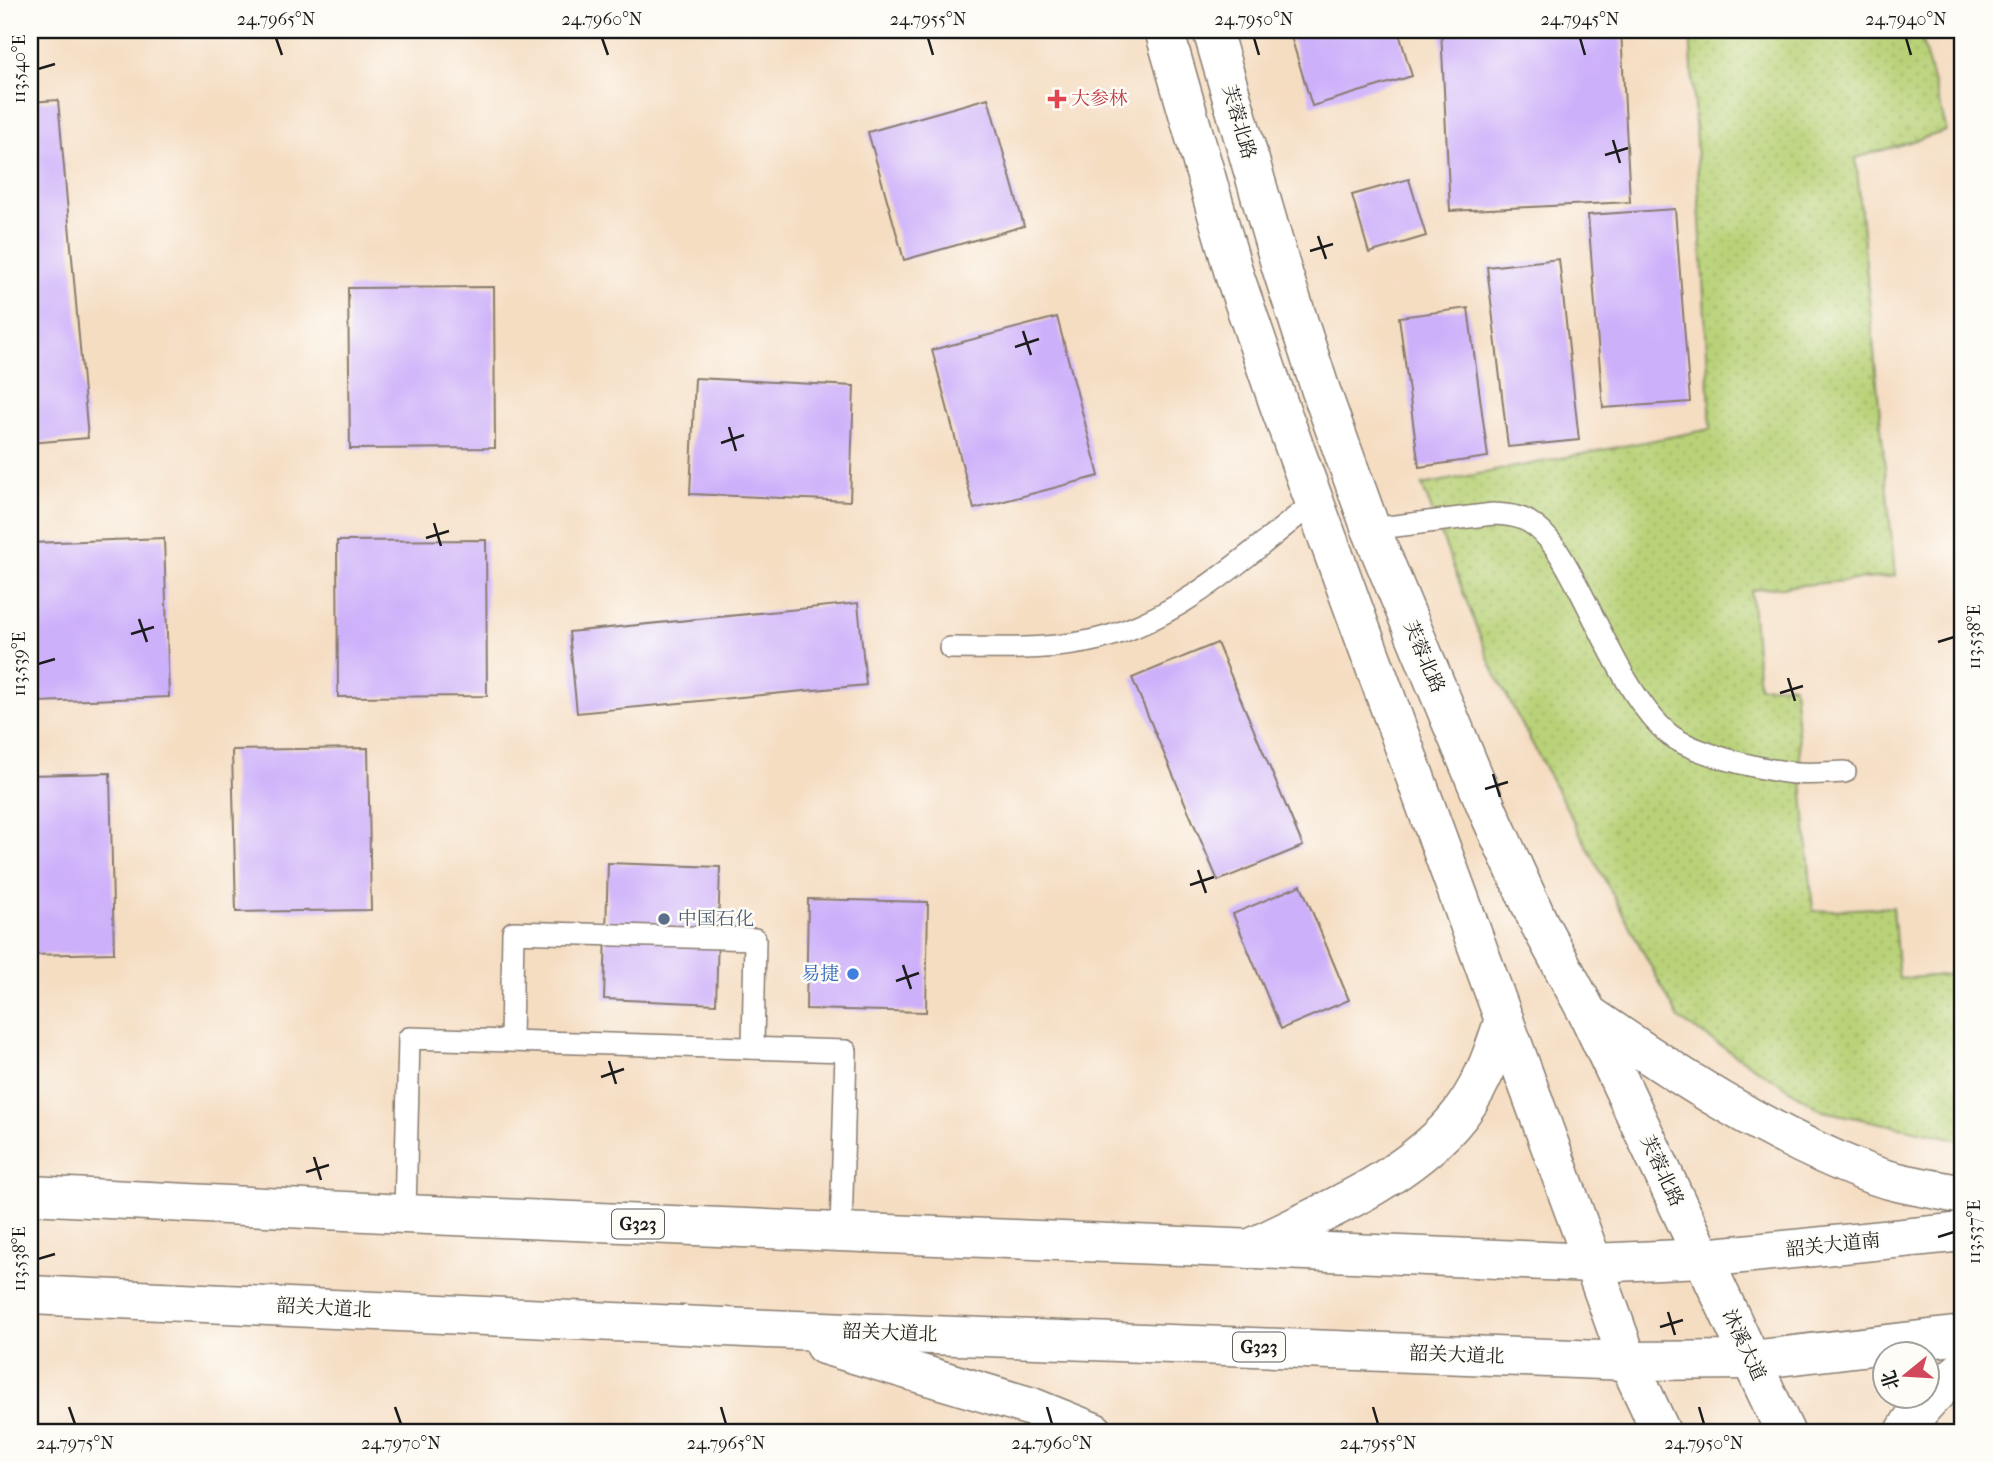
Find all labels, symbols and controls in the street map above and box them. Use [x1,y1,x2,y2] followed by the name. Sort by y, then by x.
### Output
[237,9,316,30] text: 24.7965°N
[562,9,643,30] text: 24.7960°N
[890,9,967,30] text: 24.7955°N
[1215,9,1294,30] text: 24.7950°N
[1541,9,1620,30] text: 24.7945°N
[1865,9,1947,30] text: 24.7940°N
[9,35,30,103] text: 113.540°E
[1218,82,1260,162] street label: 芙蓉北路
[1071,88,1128,110] place label: 大参林
[1049,91,1065,107] marker: 大参林
[1964,605,1985,669] text: 113.538°E
[1399,618,1449,696] street label: 芙蓉北路
[9,631,30,697] text: 113.539°E
[678,908,754,930] place label: 中国石化
[656,911,672,927] marker: 中国石化
[801,963,839,985] place label: 易捷
[845,966,861,982] marker: 易捷
[1636,1132,1688,1210] street label: 芙蓉北路
[1964,1200,1985,1264] text: 113.537°E
[612,1210,664,1238] road number: G323
[9,1227,30,1291] text: 113.538°E
[1785,1229,1881,1261] street label: 韶关大道南
[276,1295,372,1321] street label: 韶关大道北
[1718,1306,1770,1384] street label: 沐溪大道
[842,1320,938,1346] street label: 韶关大道北
[1233,1332,1285,1362] road number: G323
[1870,1340,1940,1410] north arrow
[1409,1342,1505,1368] street label: 韶关大道北
[1877,1368,1904,1392] text: 北
[36,1433,114,1454] text: 24.7975°N
[361,1433,441,1454] text: 24.7970°N
[687,1433,766,1454] text: 24.7965°N
[1012,1433,1093,1454] text: 24.7960°N
[1340,1433,1417,1454] text: 24.7955°N
[1665,1433,1744,1454] text: 24.7950°N

